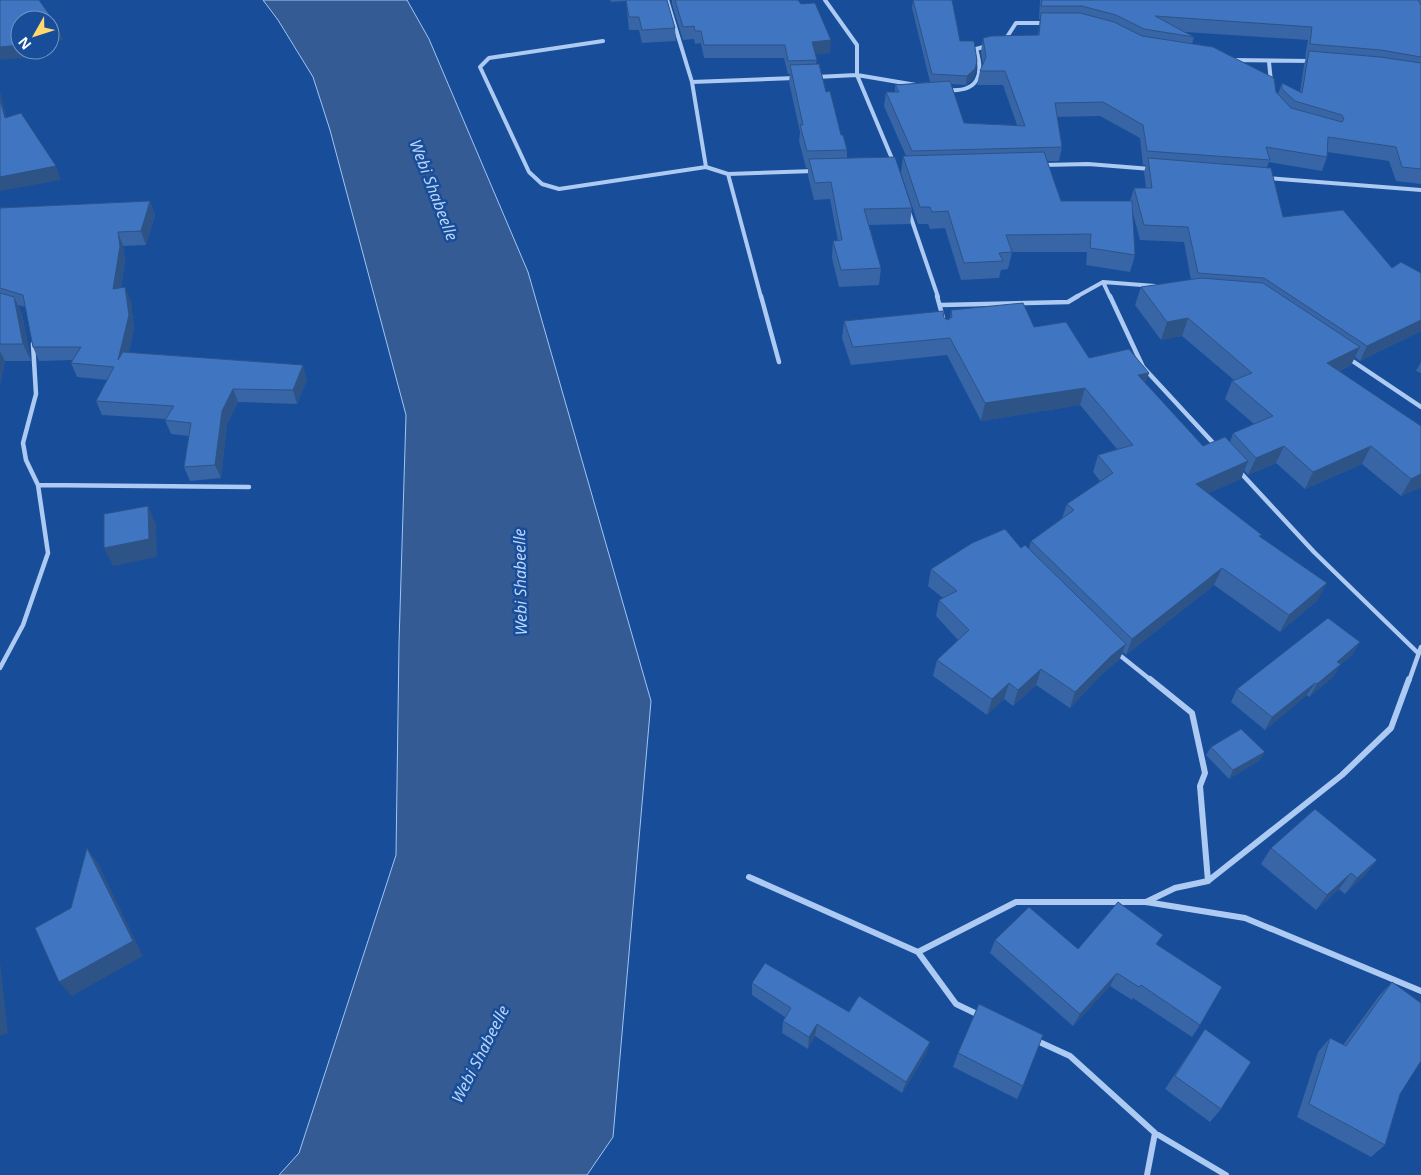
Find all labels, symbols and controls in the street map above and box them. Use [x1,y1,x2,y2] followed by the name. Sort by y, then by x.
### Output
[10,10,60,60] north arrow
[14,33,35,54] text: N
[405,136,463,244] water label: Webi Shabeelle
[508,528,532,636] water label: Webi Shabeelle
[446,1001,514,1107] water label: Webi Shabeelle

